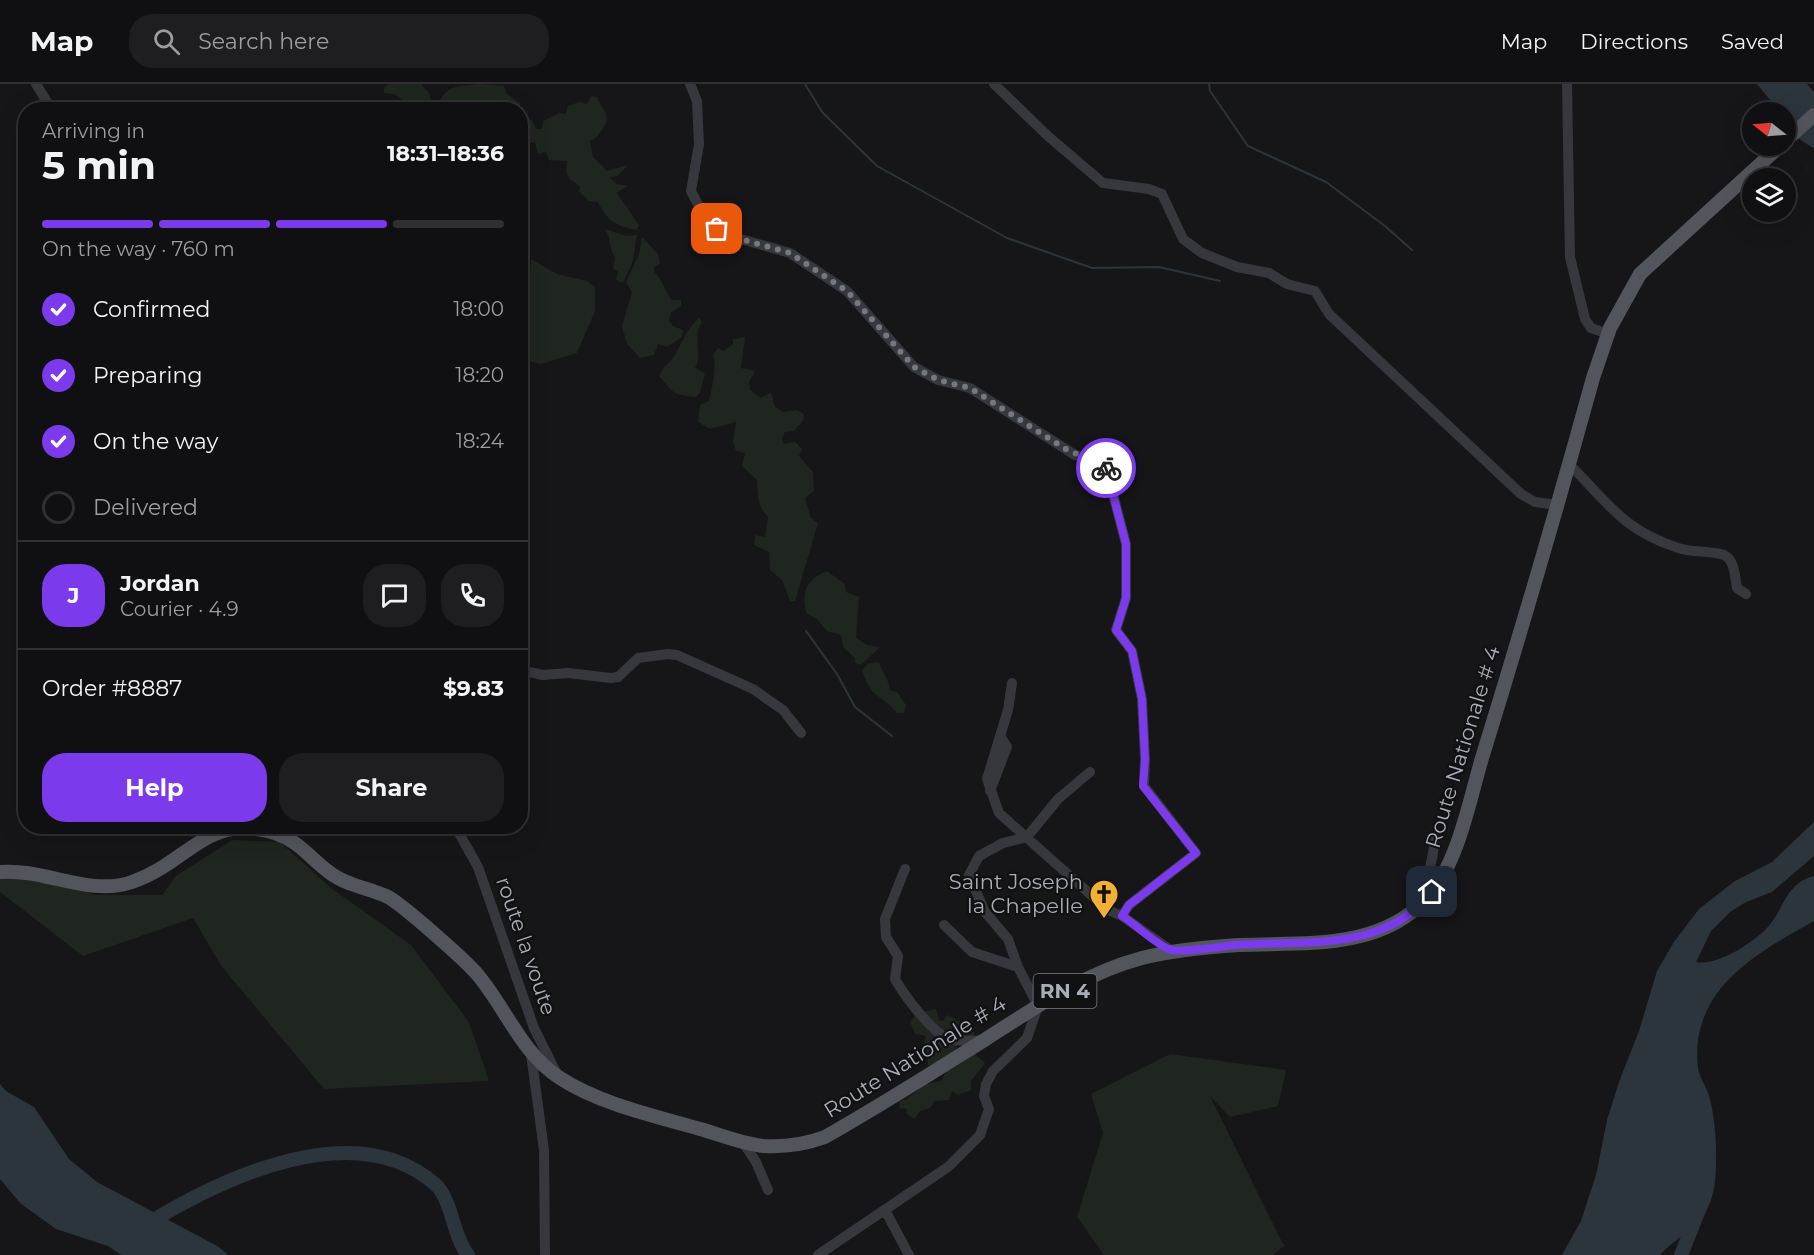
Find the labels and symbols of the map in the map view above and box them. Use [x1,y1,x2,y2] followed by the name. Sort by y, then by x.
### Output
[1742,102,1796,156] north arrow
[691,203,742,254] pin
[1076,438,1136,498] courier
[1420,643,1505,851] street label: Route Nationale # 4
[1406,866,1457,917] pin
[949,869,1083,918] place label: Saint Joseph la Chapelle
[491,873,562,1018] street label: route la voute
[1088,878,1120,920] church icon: Saint Joseph la Chapelle
[1034,974,1096,1008] road number: RN 4
[819,990,1011,1123] street label: Route Nationale # 4

